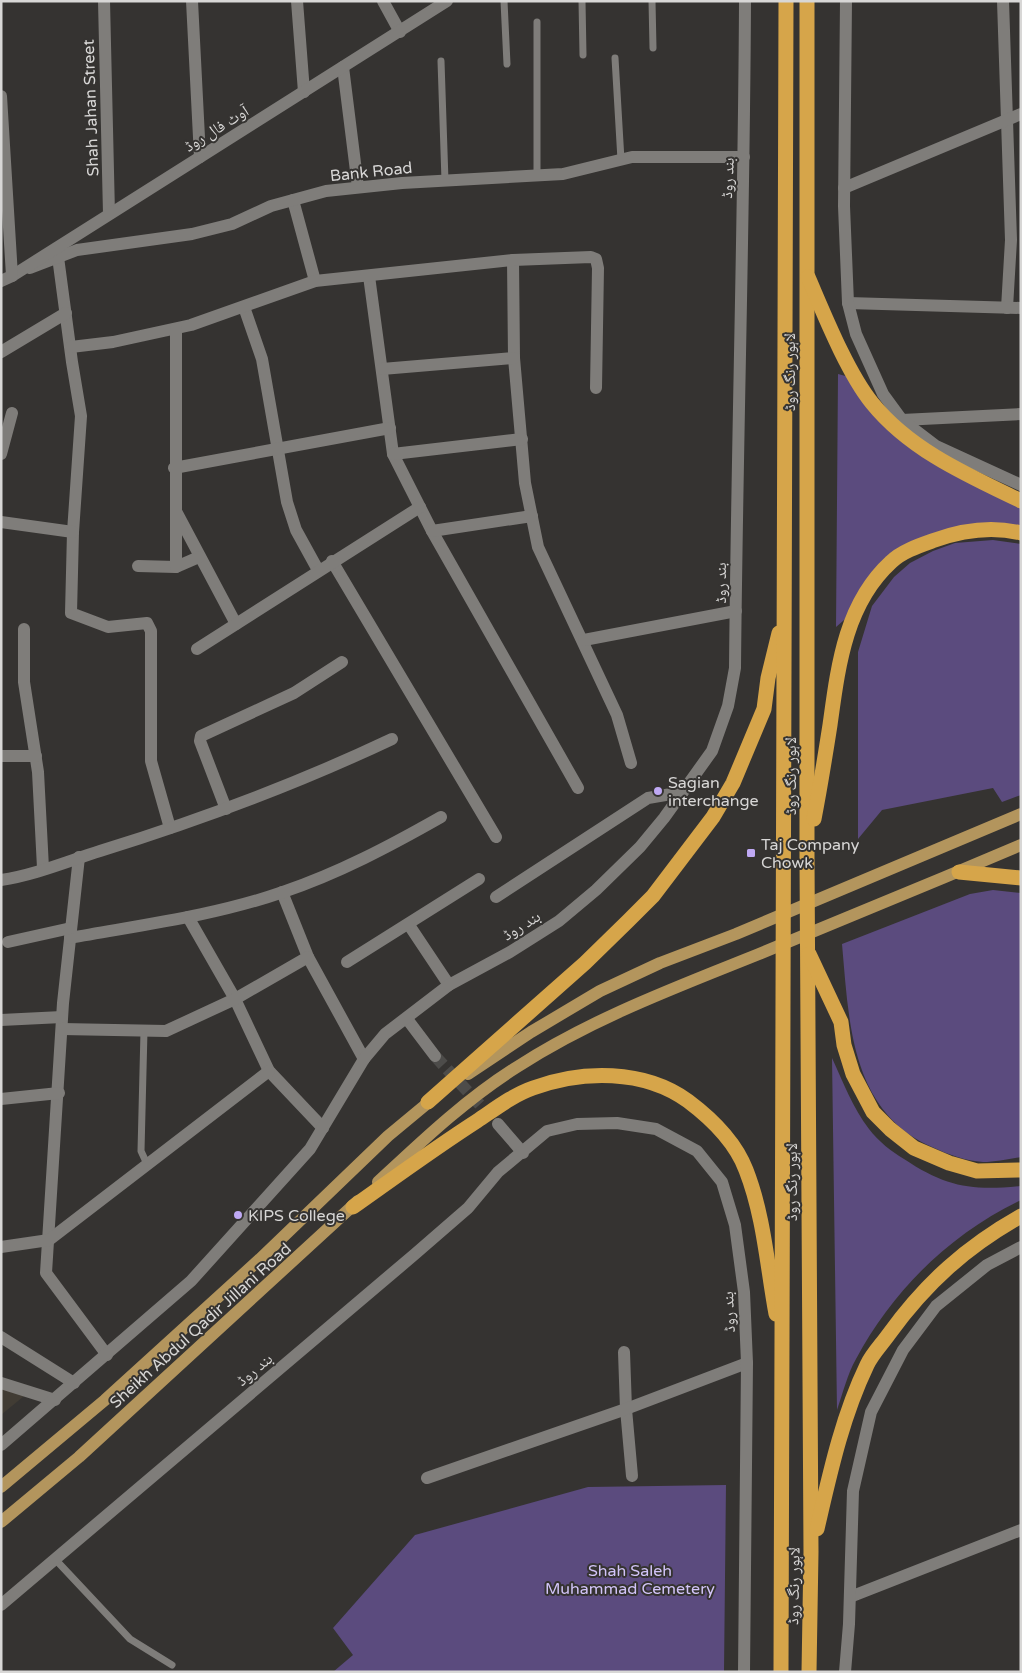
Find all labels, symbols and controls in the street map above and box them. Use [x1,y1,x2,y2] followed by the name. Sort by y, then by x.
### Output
[79,39,103,177] street label: Shah Jahan Street
[180,101,253,157] street label: آوٹ فال روڈ
[717,157,739,199] street label: بند روڈ
[329,158,413,186] street label: Bank Road
[780,333,800,411] street label: لاہور رنگ روڈ
[711,562,731,604] street label: بند روڈ
[781,737,801,815] street label: لاہور رنگ روڈ
[668,773,759,811] place label: Sagian interchange
[652,785,664,797] marker: Sagian interchange
[761,835,860,873] place label: Taj Company Chowk
[745,847,757,859] marker: Taj Company Chowk
[499,906,544,945] street label: بند روڈ
[782,1143,802,1221] street label: لاہور رنگ روڈ
[248,1206,345,1226] place label: KIPS College
[232,1209,244,1221] marker: KIPS College
[106,1239,296,1413] street label: Sheikh Abdul Qadir Jillani Road
[718,1291,740,1333] street label: بند روڈ
[232,1349,277,1391] street label: بند روڈ
[783,1547,805,1625] street label: لاہور رنگ روڈ
[545,1561,715,1599] park label: Shah Saleh Muhammad Cemetery

